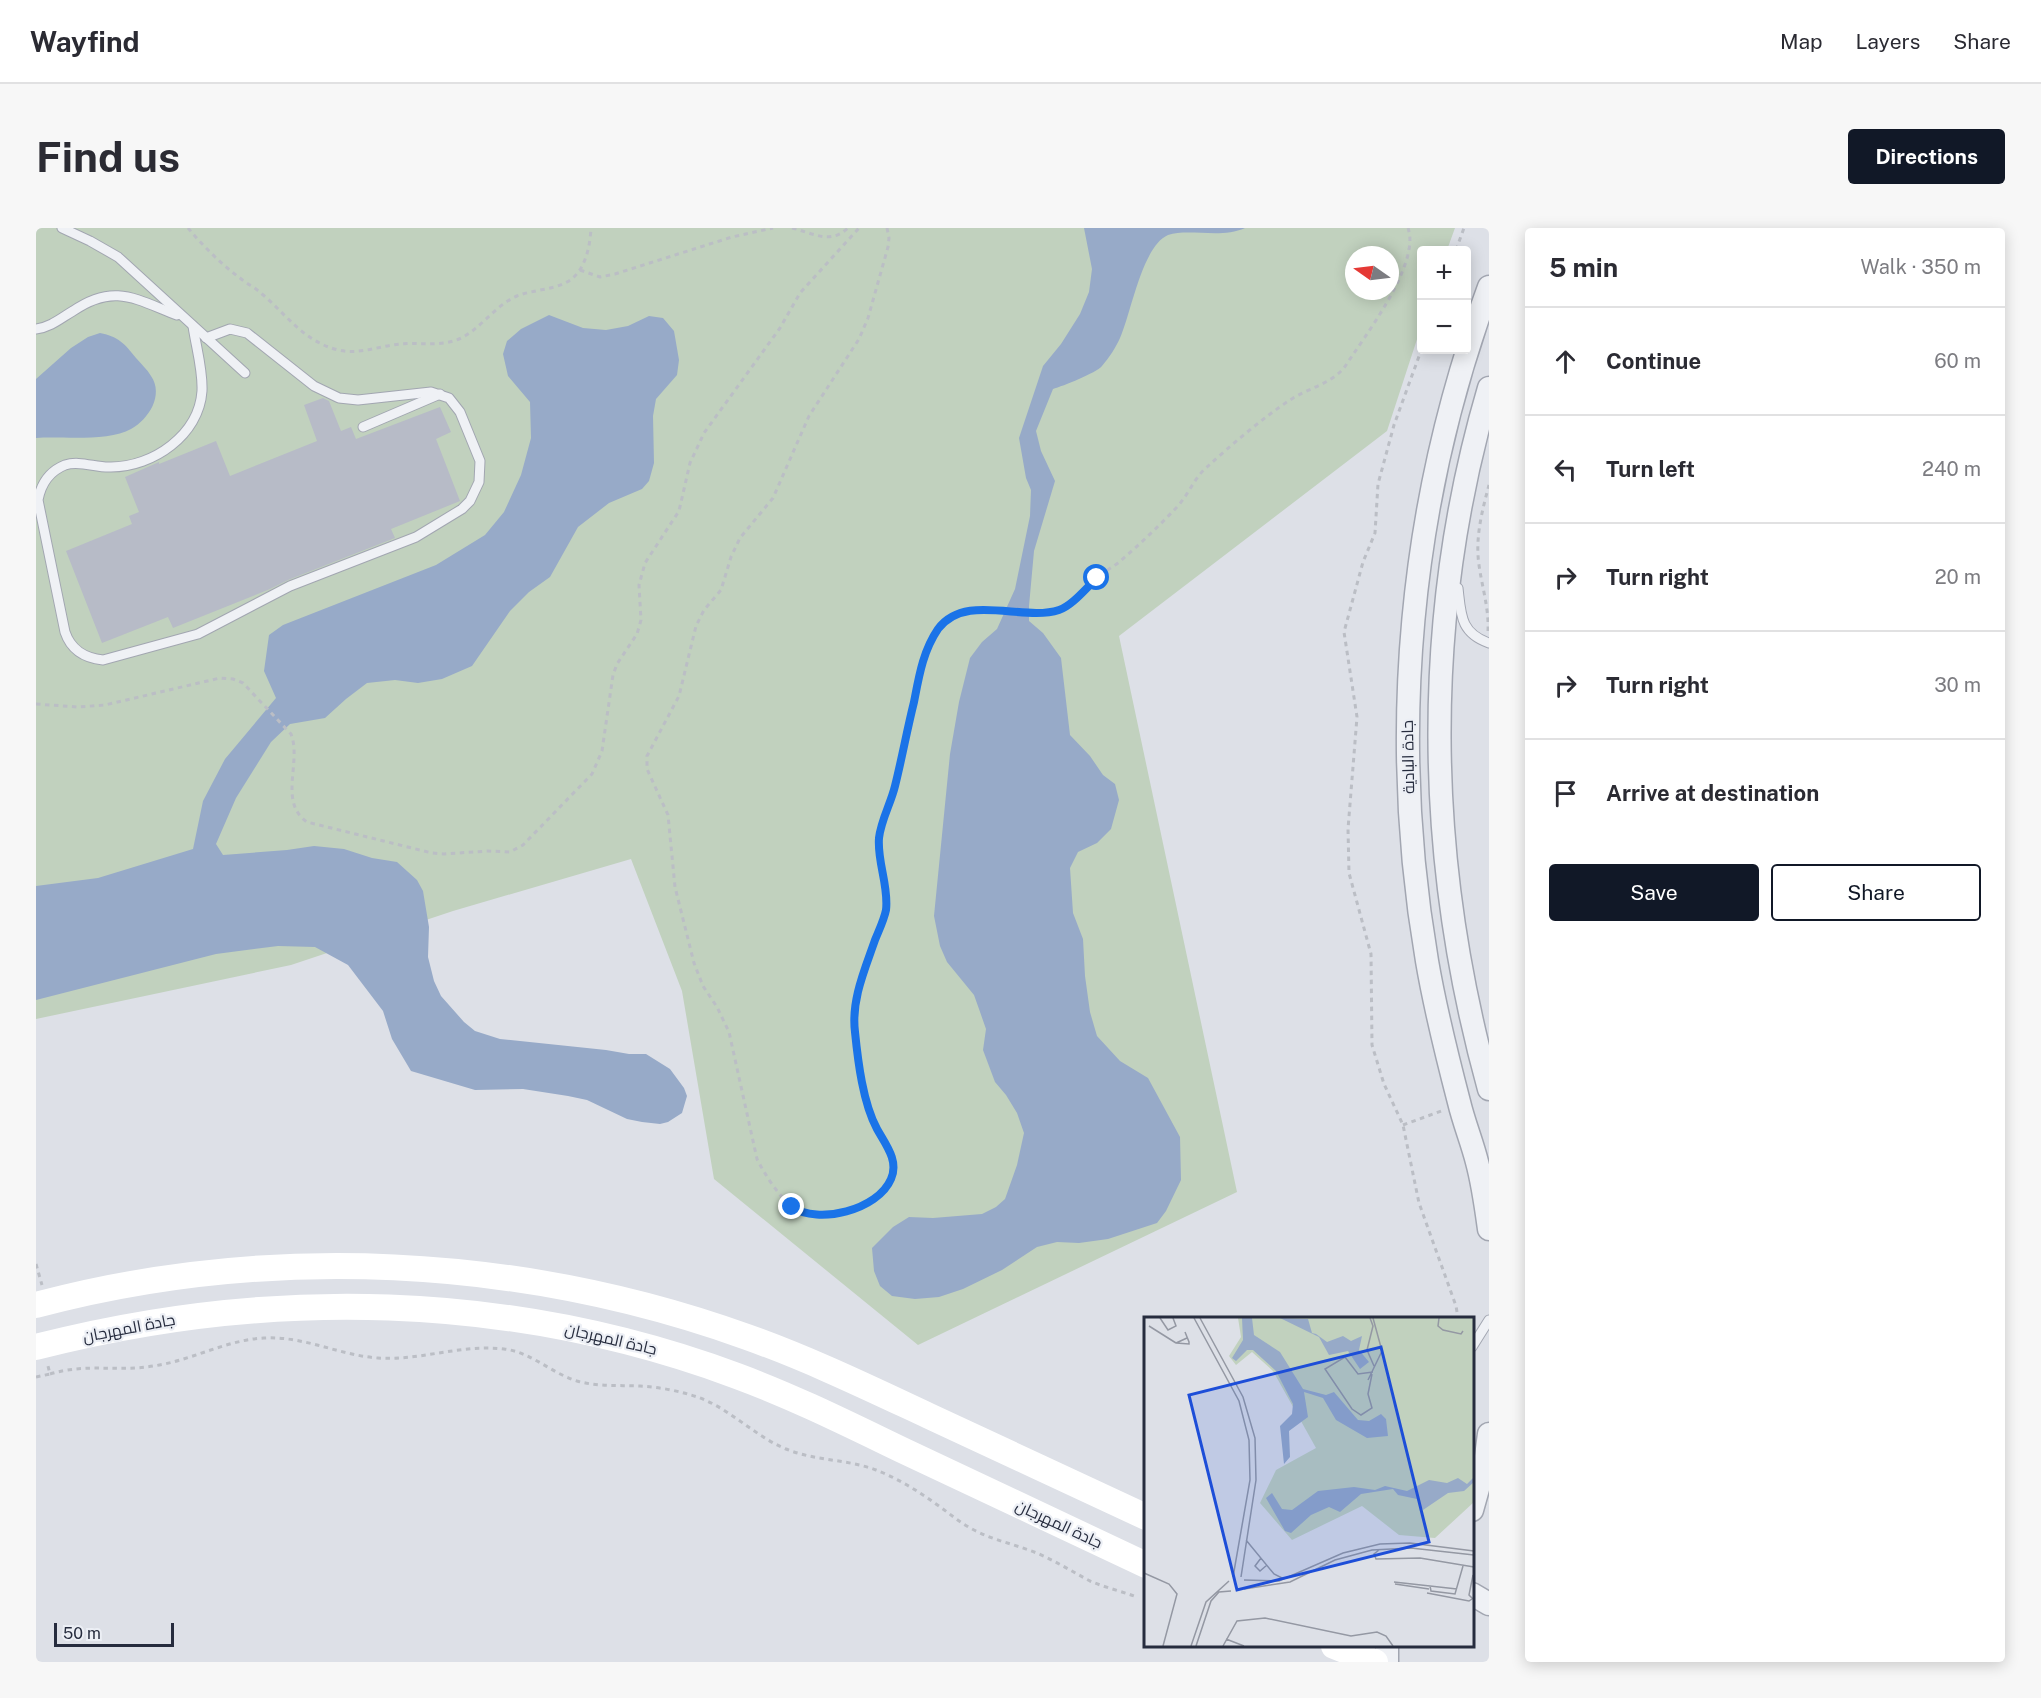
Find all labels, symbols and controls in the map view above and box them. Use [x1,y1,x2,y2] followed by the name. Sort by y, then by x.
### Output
[30,25,140,58] text: Wayfind
[1780,29,1823,54] text: Map
[1856,29,1920,54] text: Layers
[1953,29,2011,54] text: Share
[1848,129,2005,184] button: Directions
[36,132,180,181] text: Find us
[1345,246,1399,300] north arrow
[1417,246,1471,354] map controls
[1417,246,1471,300] button: +
[1549,252,1618,283] text: 5 min
[1861,255,1981,279] text: Walk · 350 m
[1417,300,1471,354] button: −
[1549,345,1582,378] icon: ahead
[1606,348,1701,374] text: Continue
[1934,349,1981,373] text: 60 m
[1549,453,1582,486] icon: left
[1606,456,1695,482] text: Turn left
[1922,457,1981,481] text: 240 m
[1549,561,1582,594] icon: right
[1083,564,1109,590] route start
[1606,564,1709,590] text: Turn right
[1935,565,1981,589] text: 20 m
[1549,669,1582,702] icon: right
[1606,672,1709,698] text: Turn right
[1934,673,1981,697] text: 30 m
[1398,720,1418,794] street label: جادة البادية
[1549,777,1582,810] icon: arrive
[1606,780,1819,806] text: Arrive at destination
[1549,864,1759,921] button: Save
[1771,864,1981,921] button: Share
[778,1193,804,1219] route end
[81,1310,177,1347] street label: جادة المهرجان
[1144,1317,1474,1647] inset map
[563,1319,659,1360] street label: جادة المهرجان
[1012,1496,1105,1553] street label: جادة المهرجان
[54,1620,174,1648] scale bar
[63,1624,101,1643] text: 50 m

